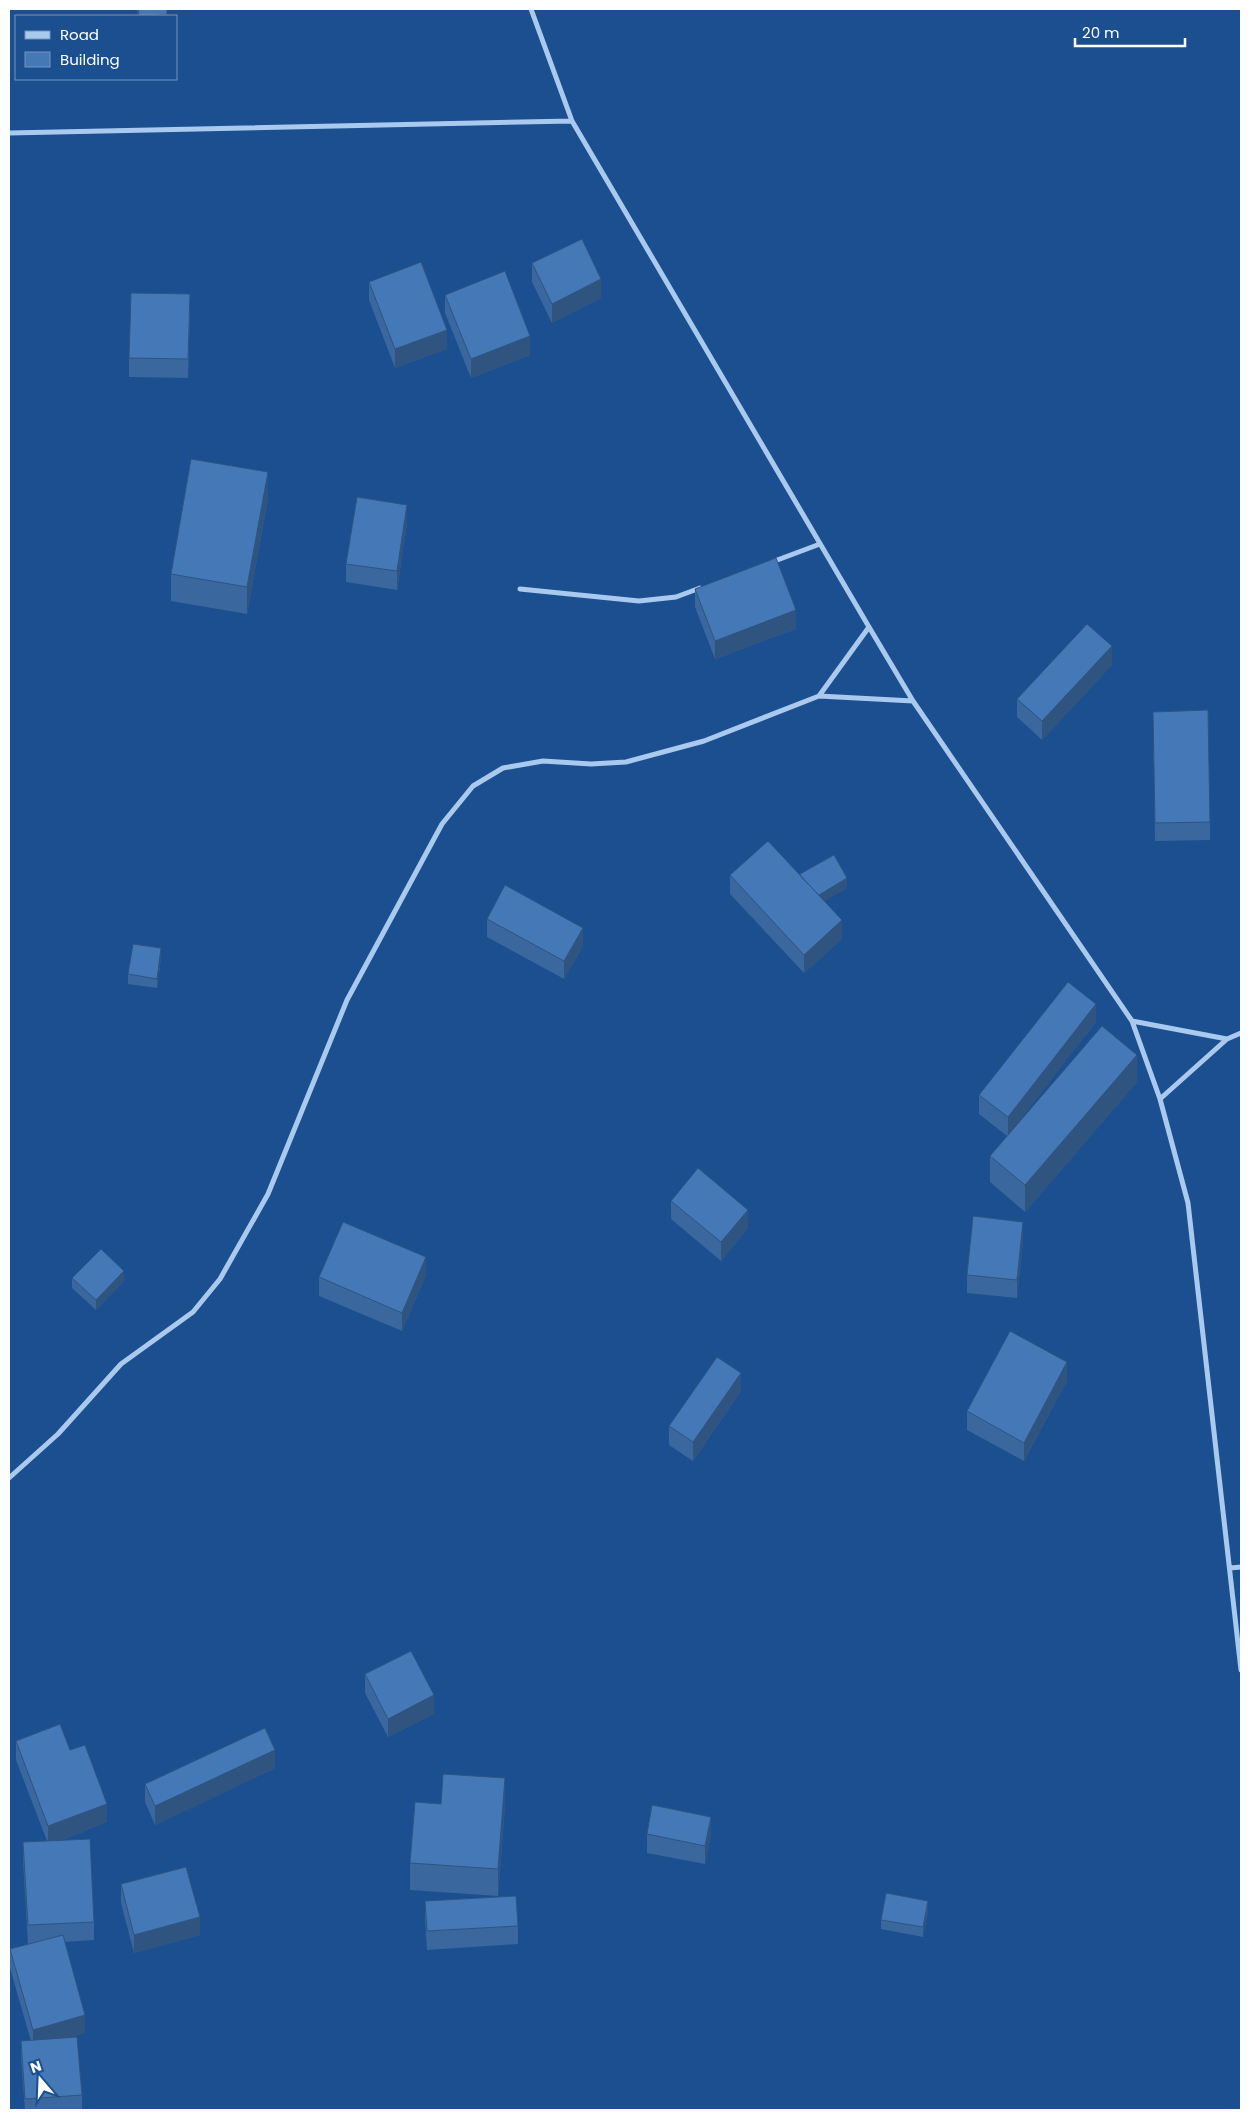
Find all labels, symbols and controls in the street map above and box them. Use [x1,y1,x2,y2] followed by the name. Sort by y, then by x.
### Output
[15,15,178,80] legend
[1075,15,1185,47] scale bar
[1082,22,1120,43] text: 20 m
[60,24,99,45] text: Road
[60,49,120,70] text: Building
[15,2054,65,2104] north arrow
[28,2056,44,2078] text: N

